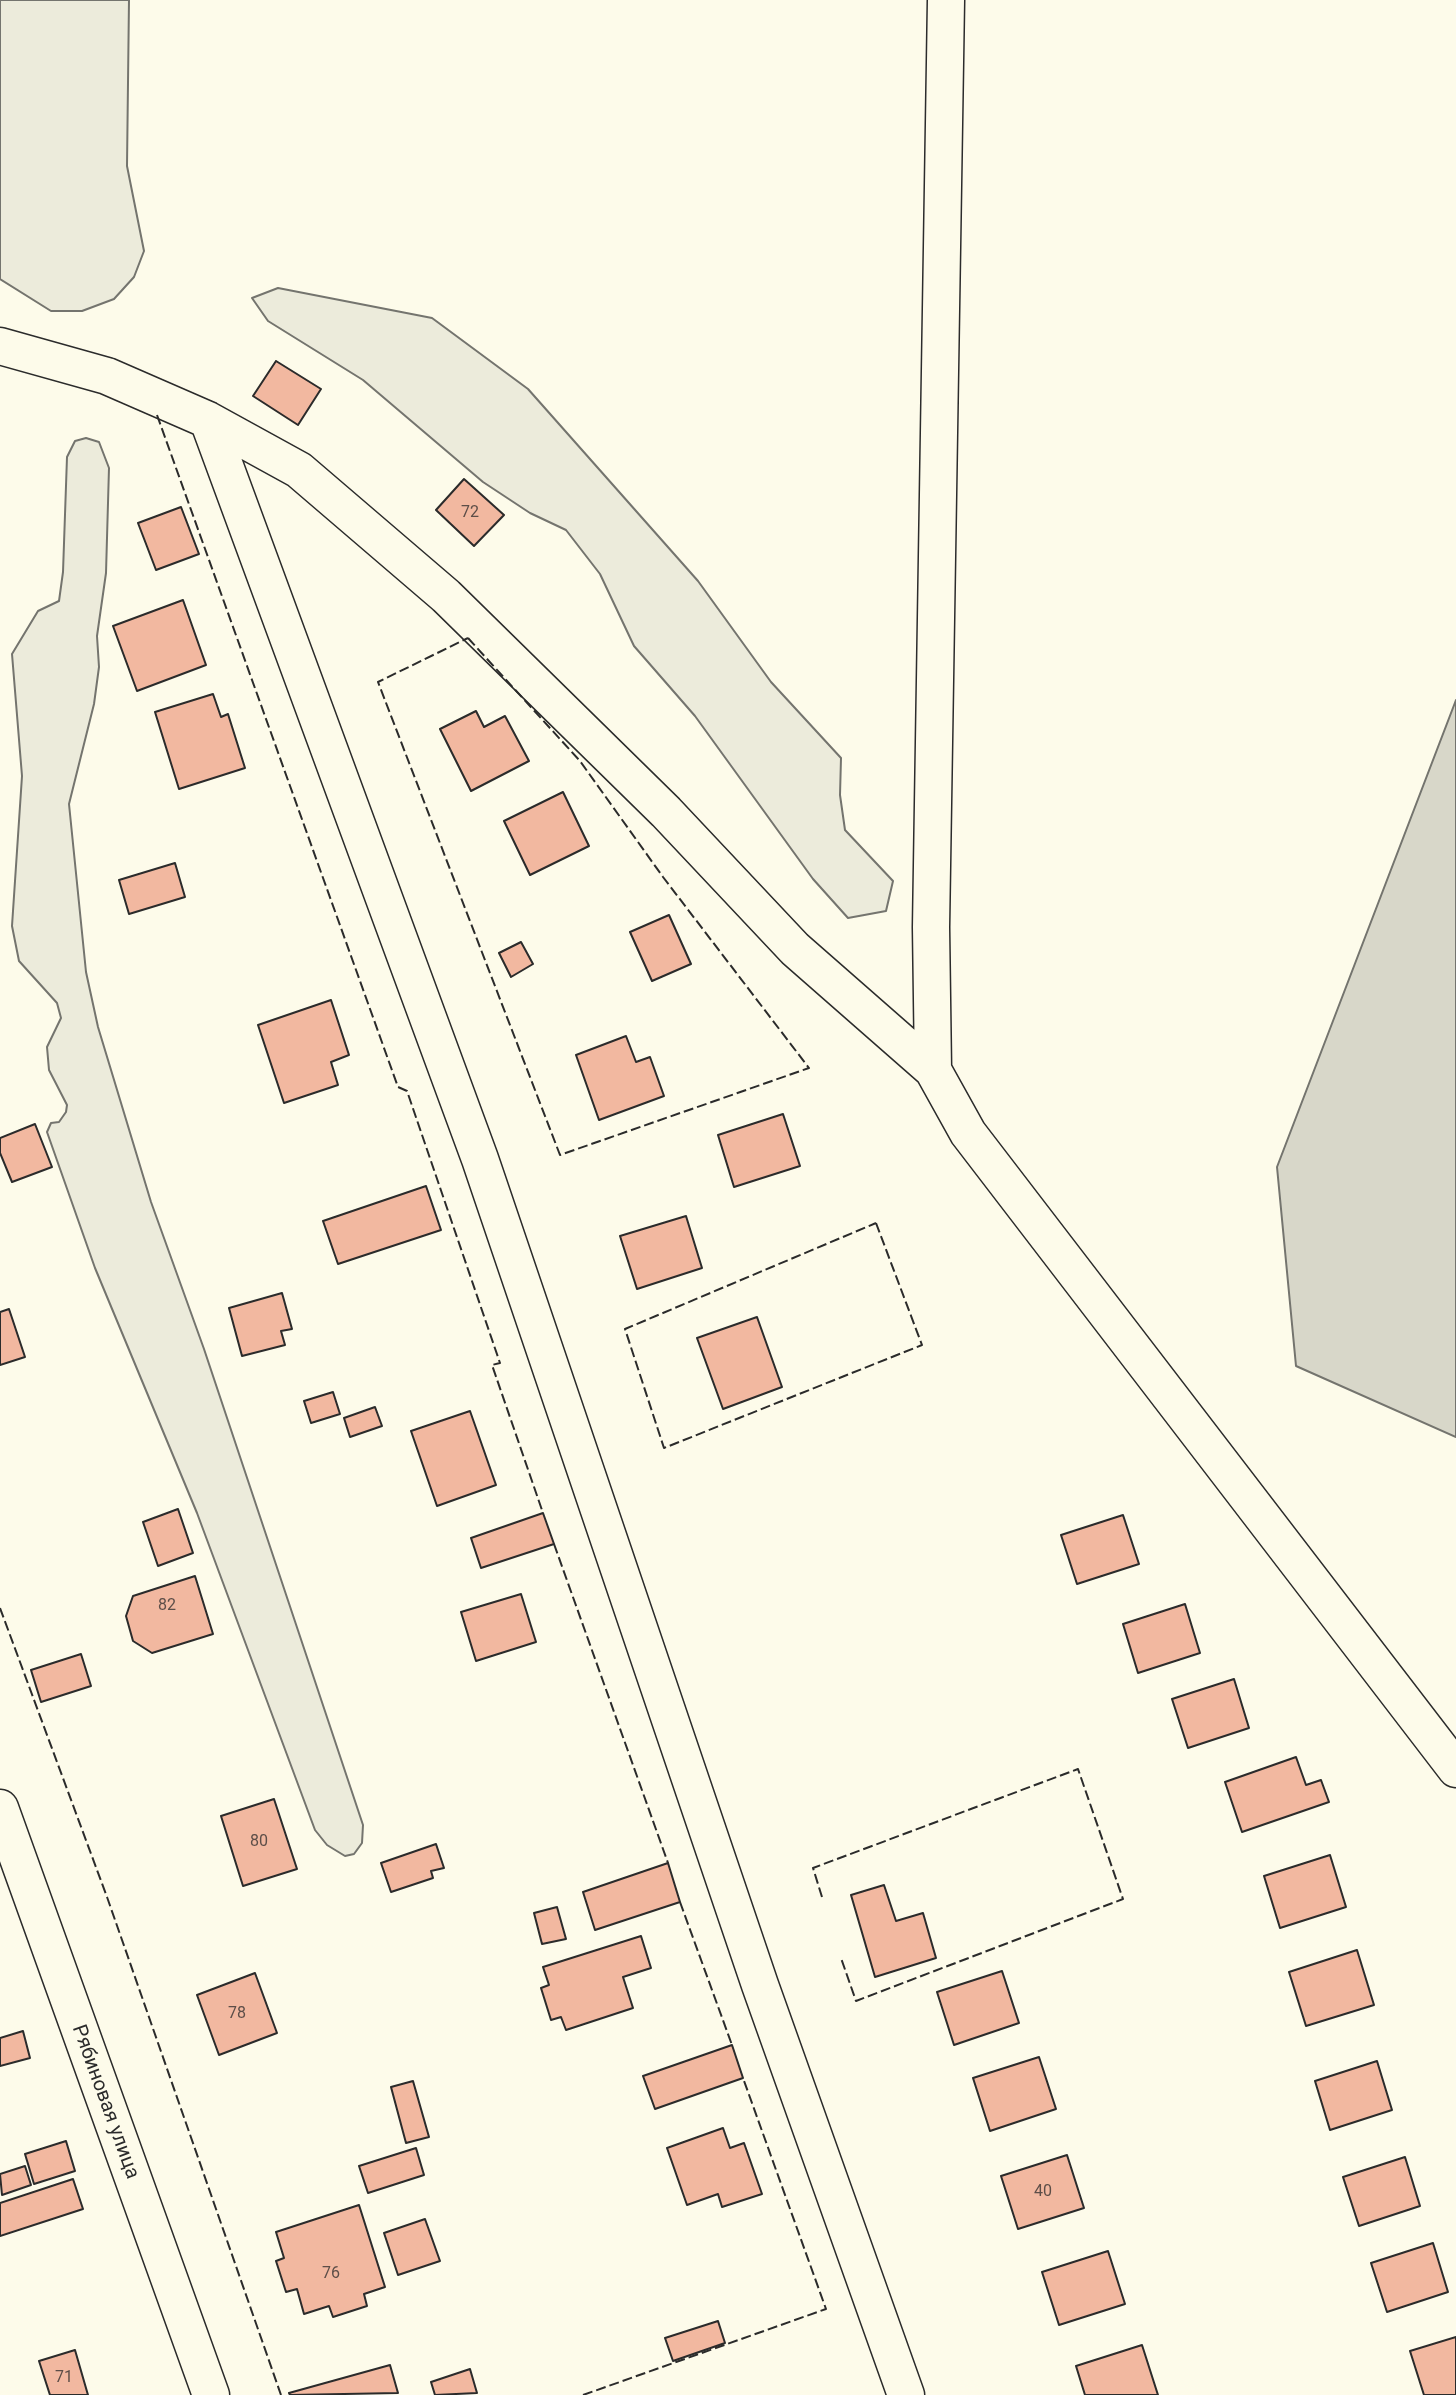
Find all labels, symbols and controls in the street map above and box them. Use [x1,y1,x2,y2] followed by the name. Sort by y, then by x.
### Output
[461,503,479,523] house number: 72
[158,1596,176,1616] house number: 82
[250,1832,268,1852] house number: 80
[228,2004,246,2024] house number: 78
[66,2022,144,2182] street label: Рябиновая улица
[1034,2182,1052,2202] house number: 40
[322,2264,340,2284] house number: 76
[55,2368,73,2388] house number: 71

